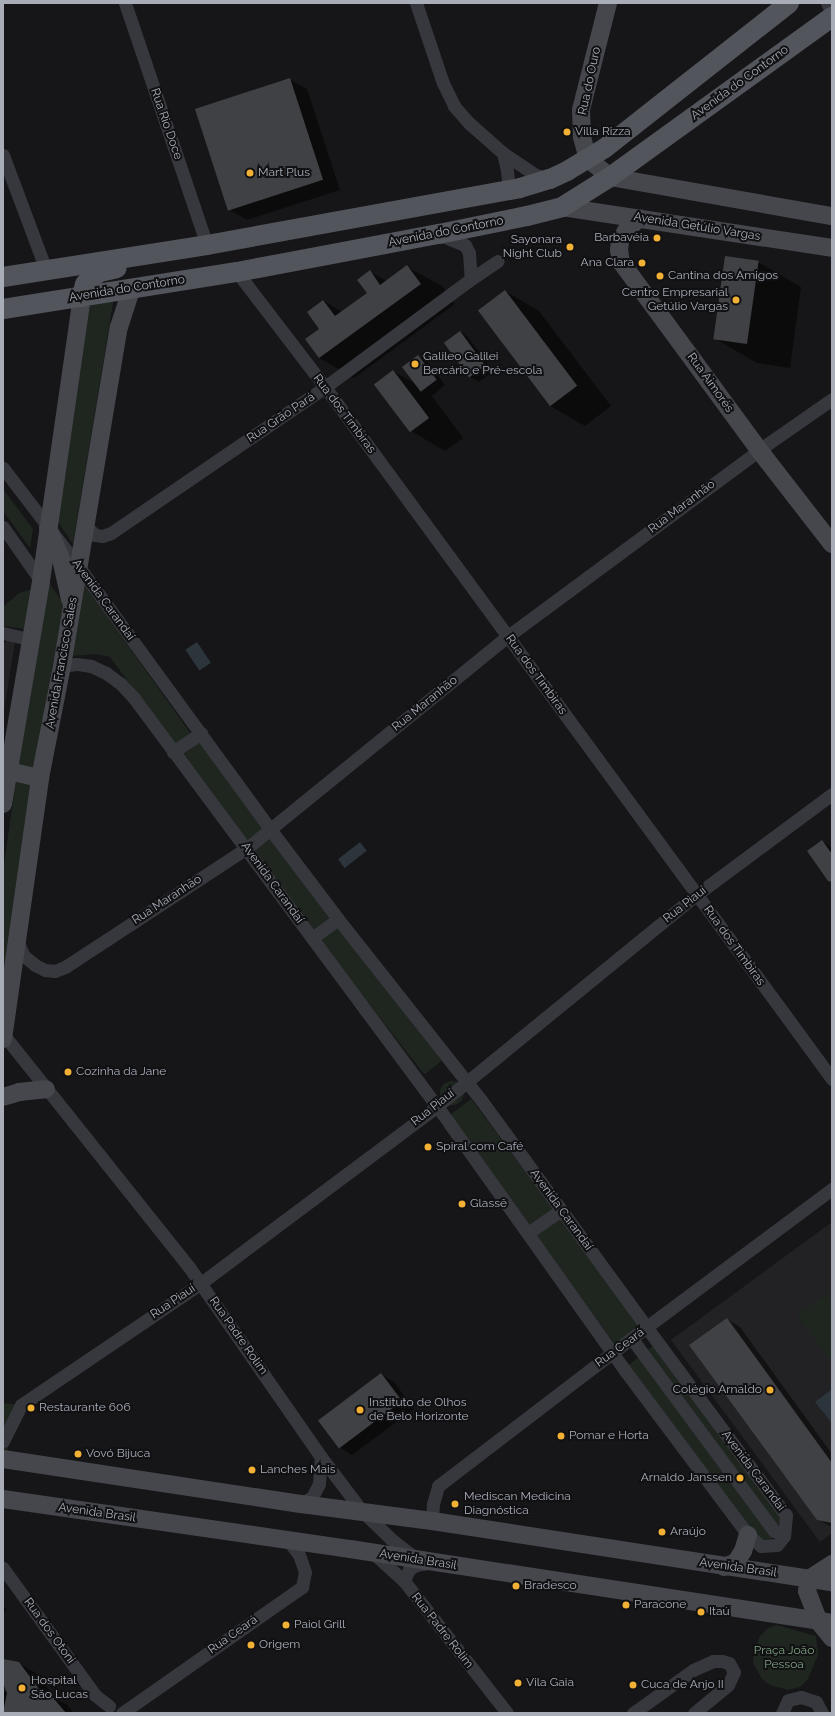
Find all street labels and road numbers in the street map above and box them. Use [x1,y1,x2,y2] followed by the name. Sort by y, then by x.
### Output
[688,43,792,123] street label: Avenida do Contorno
[576,46,604,116] street label: Rua do Ouro
[147,87,185,161] street label: Rua Rio Doce
[633,210,761,244] street label: Avenida Getúlio Vargas
[387,214,505,250] street label: Avenida do Contorno
[68,273,186,305] street label: Avenida do Contorno
[684,350,736,416] street label: Rua Aimorés
[310,372,378,456] street label: Rua dos Timbiras
[244,390,318,446] street label: Rua Grão Pará
[646,477,718,537] street label: Rua Maranhão
[69,557,137,643] street label: Avenida Carandaí
[43,596,81,730] street label: Avenida Francisco Sales
[502,632,570,718] street label: Rua dos Timbiras
[389,673,461,735] street label: Rua Maranhão
[238,840,306,926] street label: Avenida Carandaí
[130,872,204,928] street label: Rua Maranhão
[661,884,709,926] street label: Rua Piauí
[700,903,768,989] street label: Rua dos Timbiras
[409,1087,457,1129] street label: Rua Piauí
[527,1167,595,1253] street label: Avenida Carandaí
[148,1282,198,1322] street label: Rua Piauí
[206,1294,270,1378] street label: Rua Padre Rolim
[593,1325,647,1371] street label: Rua Ceará
[718,1428,788,1514] street label: Avenida Carandaí
[57,1500,137,1526] street label: Avenida Brasil
[378,1547,458,1573] street label: Avenida Brasil
[698,1555,778,1581] street label: Avenida Brasil
[408,1590,476,1672] street label: Rua Padre Rolim
[20,1595,78,1667] street label: Rua dos Otoni
[206,1613,260,1657] street label: Rua Ceará

